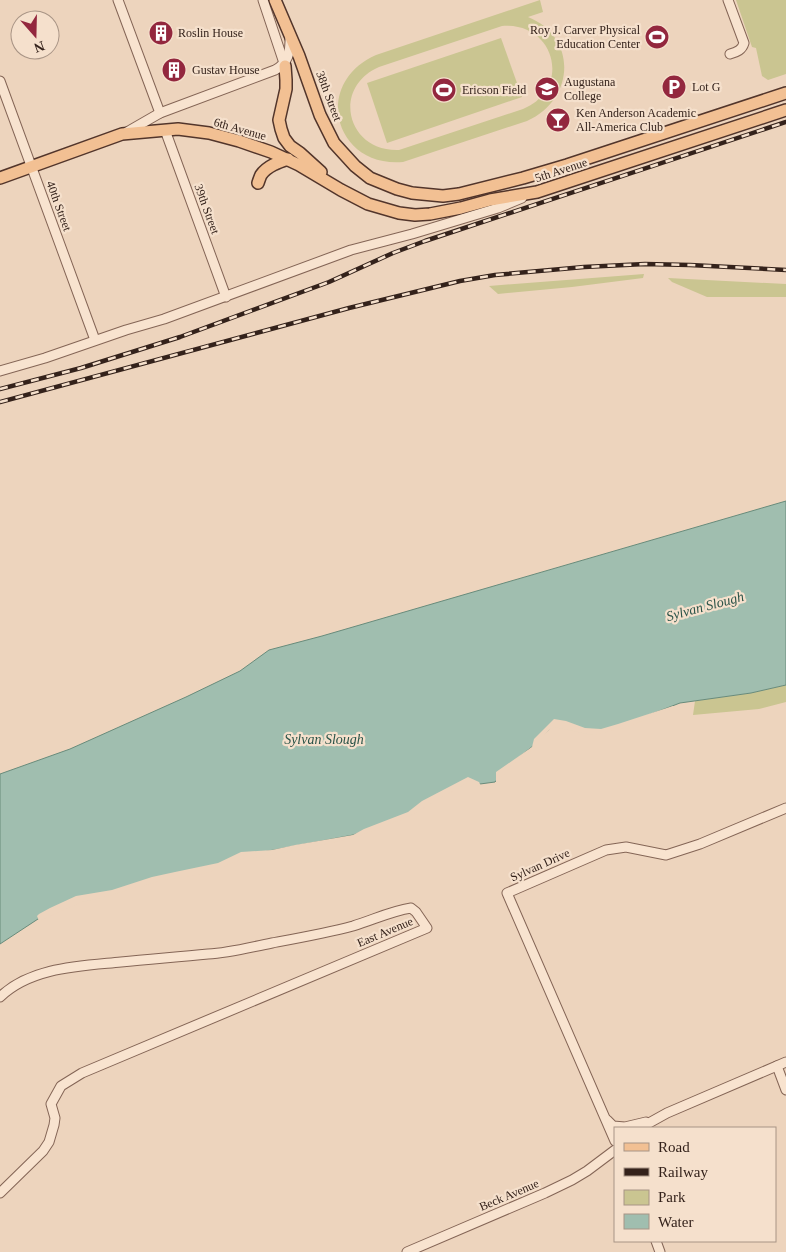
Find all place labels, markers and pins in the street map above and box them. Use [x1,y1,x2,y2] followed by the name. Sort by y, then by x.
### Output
[148,20,174,46] building icon: Roslin House
[530,23,641,51] place label: Roy J. Carver Physical Education Center
[644,24,670,50] sports icon: Roy J. Carver Physical Education Center
[178,26,243,40] place label: Roslin House
[161,57,187,83] building icon: Gustav House
[192,63,260,77] place label: Gustav House
[661,74,687,100] parking icon: Lot G
[564,75,616,103] place label: Augustana College
[534,76,560,102] school or university icon: Augustana College
[431,77,457,103] sports icon: Ericson Field
[692,80,721,94] place label: Lot G
[462,83,526,97] place label: Ericson Field
[576,106,696,134] place label: Ken Anderson Academic All-America Club
[545,107,571,133] bar icon: Ken Anderson Academic All-America Club

